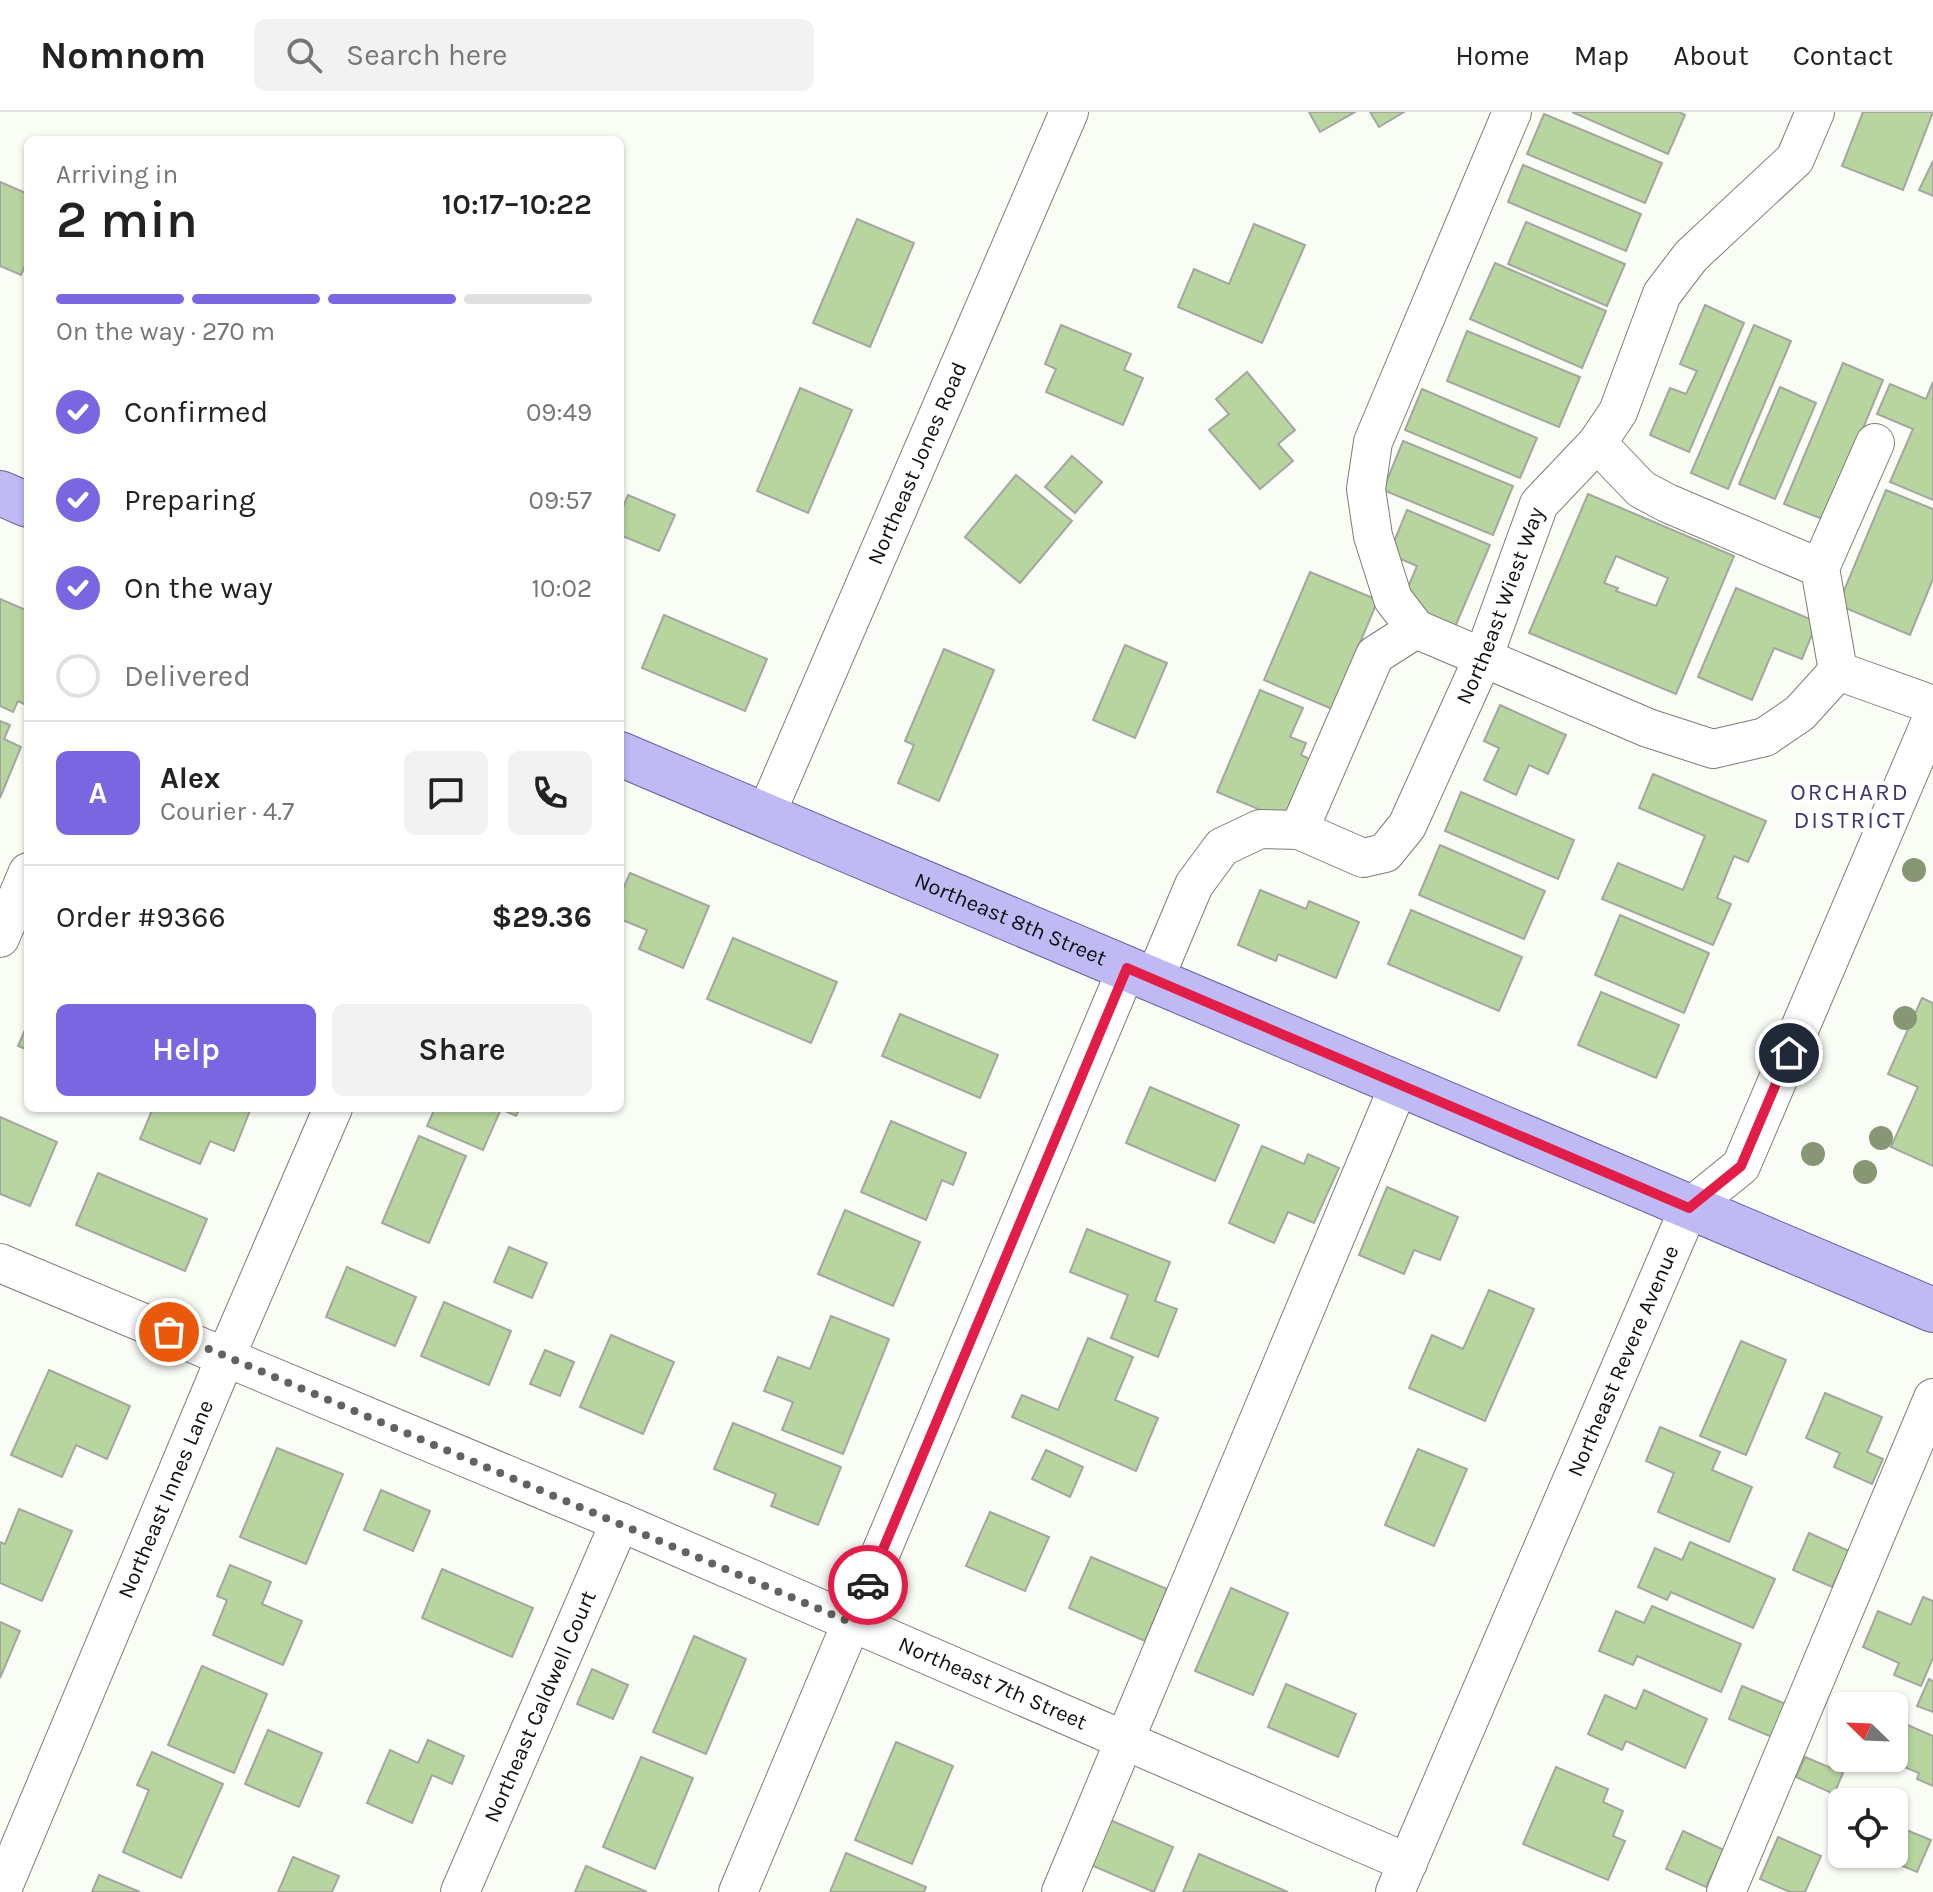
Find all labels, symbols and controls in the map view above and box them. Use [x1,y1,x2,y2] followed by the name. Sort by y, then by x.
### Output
[254,19,814,91] search box
[40,33,206,78] text: Nomnom
[282,33,326,77] icon: search
[346,37,507,73] text: Search here
[1455,39,1530,72] text: Home
[1574,39,1629,72] text: Map
[1673,39,1749,72] text: About
[1793,39,1893,72] text: Contact
[56,159,178,190] text: Arriving in
[442,186,592,222] text: 10:17–10:22
[56,189,198,250] text: 2 min
[56,316,275,347] text: On the way · 270 m
[862,358,973,569] street label: Northeast Jones Road
[56,390,100,434] icon: check
[124,394,268,430] text: Confirmed
[526,397,592,428] text: 09:49
[56,478,100,522] icon: check
[124,482,256,518] text: Preparing
[529,485,592,516] text: 09:57
[1451,504,1550,708] street label: Northeast Wiest Way
[56,566,100,610] icon: check
[124,570,273,606] text: On the way
[531,573,592,604] text: 10:02
[124,658,251,694] text: Delivered
[404,751,488,835] button: chat
[508,751,592,835] button: phone
[160,760,220,796] text: Alex
[89,775,107,811] text: A
[1790,778,1910,834] district label: ORCHARD DISTRICT
[160,796,294,827] text: Courier · 4.7
[911,867,1110,971] street label: Northeast 8th Street
[56,899,226,935] text: Order #9366
[492,899,592,935] text: $29.36
[56,1004,316,1096] button: Help
[332,1004,592,1096] button: Share
[1755,1019,1823,1087] pin
[1767,1031,1811,1075] icon: home
[1562,1241,1684,1481] street label: Northeast Revere Avenue
[135,1298,203,1366] pin
[147,1310,191,1354] icon: bag
[113,1396,219,1602] street label: Northeast Innes Lane
[828,1545,908,1625] courier
[846,1563,890,1607] icon: car
[479,1587,602,1826] street label: Northeast Caldwell Court
[894,1631,1091,1735] street label: Northeast 7th Street
[1828,1692,1908,1772] north arrow
[1828,1692,1908,1868] map controls
[1828,1788,1908,1868] button: locate

